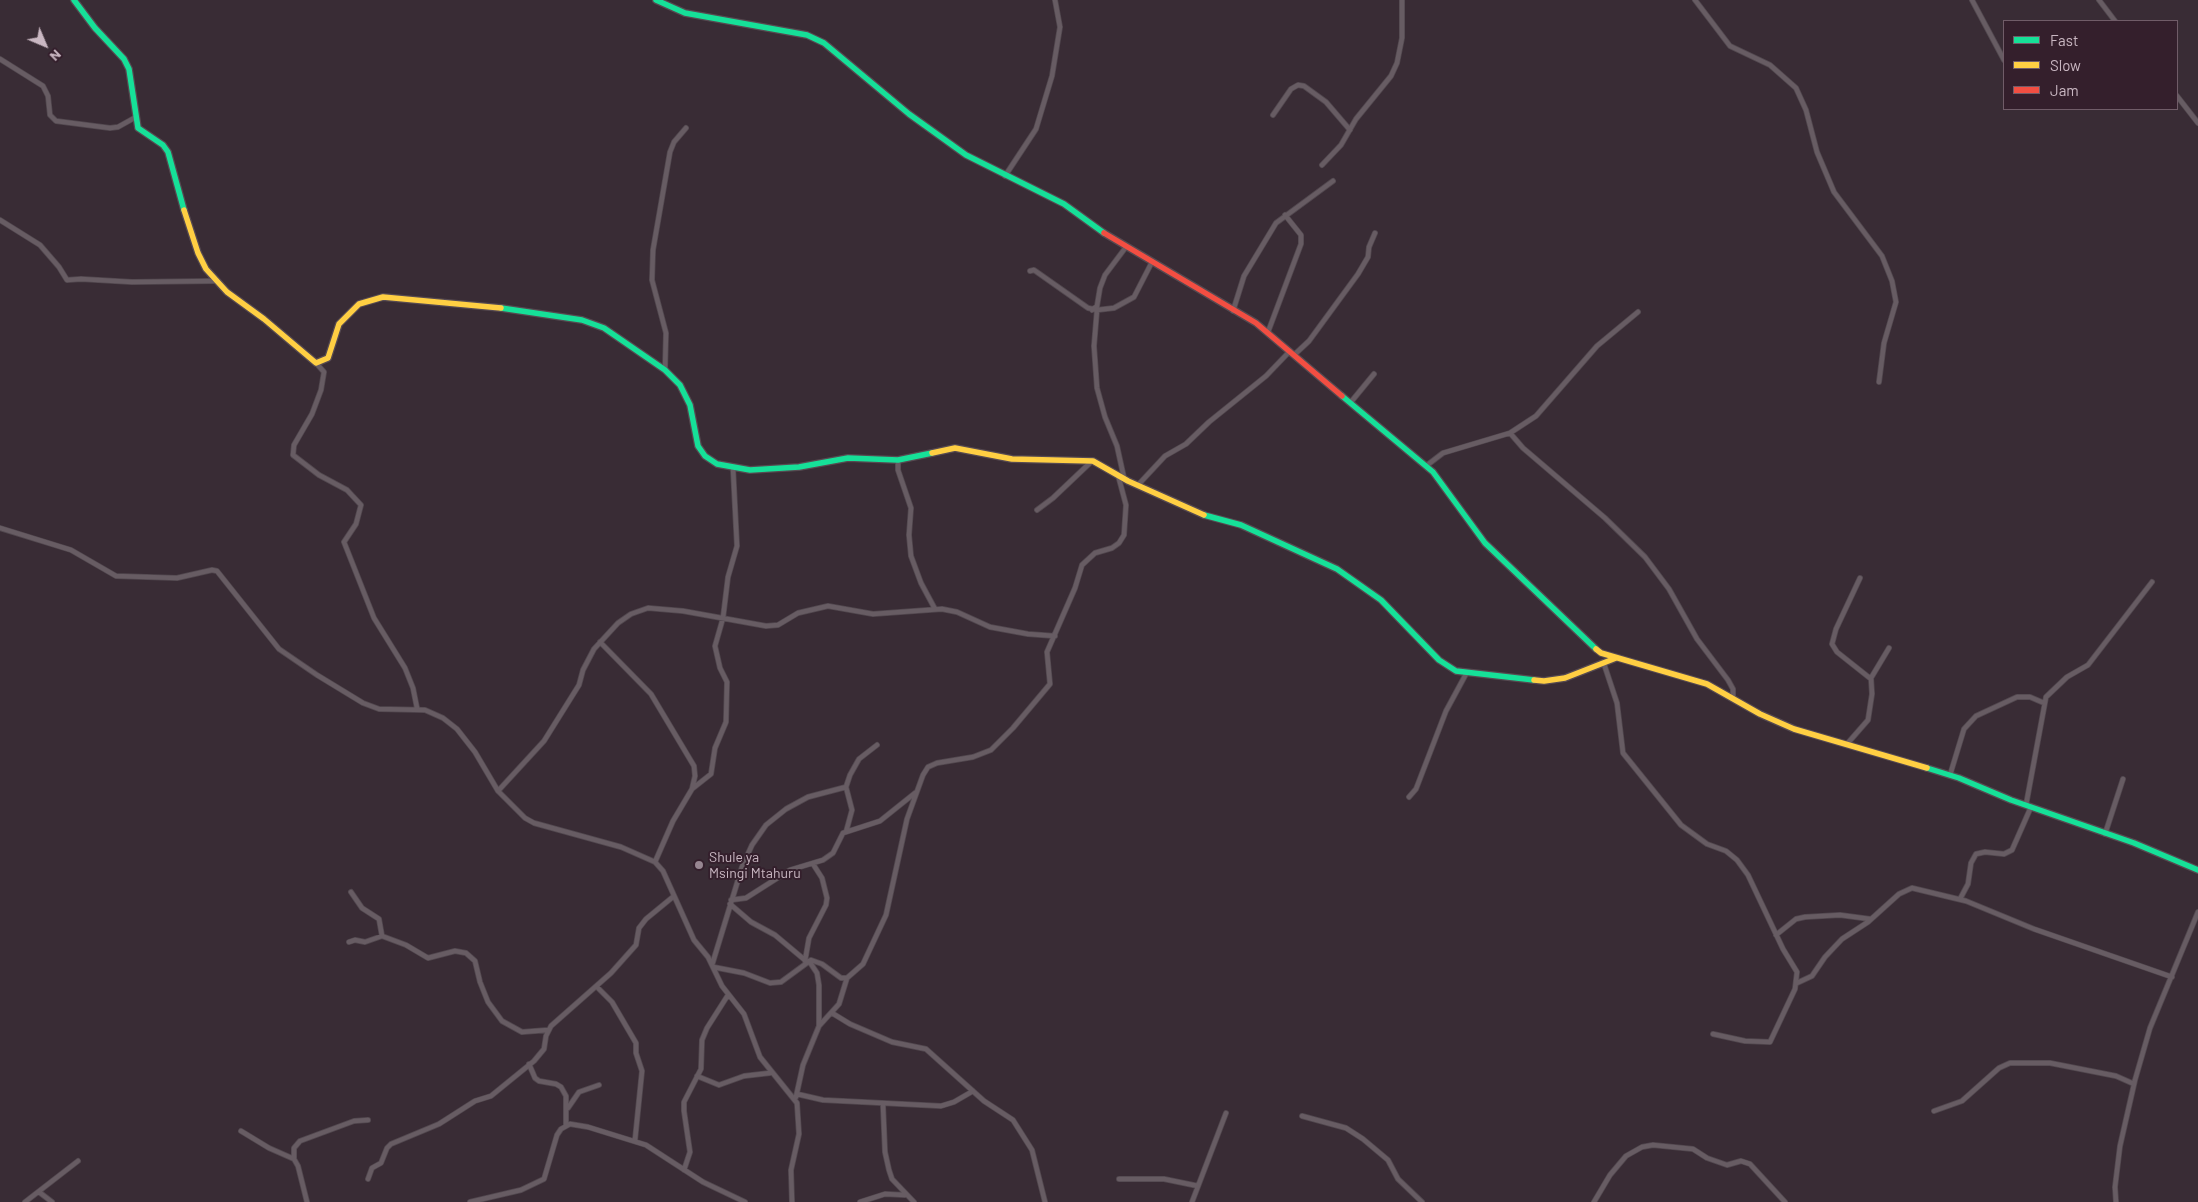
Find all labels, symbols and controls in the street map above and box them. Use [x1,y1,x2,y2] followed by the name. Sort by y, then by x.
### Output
[20,20,70,70] north arrow
[2003,20,2178,110] legend
[2050,31,2078,49] text: Fast
[47,47,65,65] text: N
[2050,56,2081,74] text: Slow
[2050,81,2079,99] text: Jam
[709,849,801,882] place label: Shule ya Msingi Mtahuru
[693,859,705,871] marker: Shule ya Msingi Mtahuru

